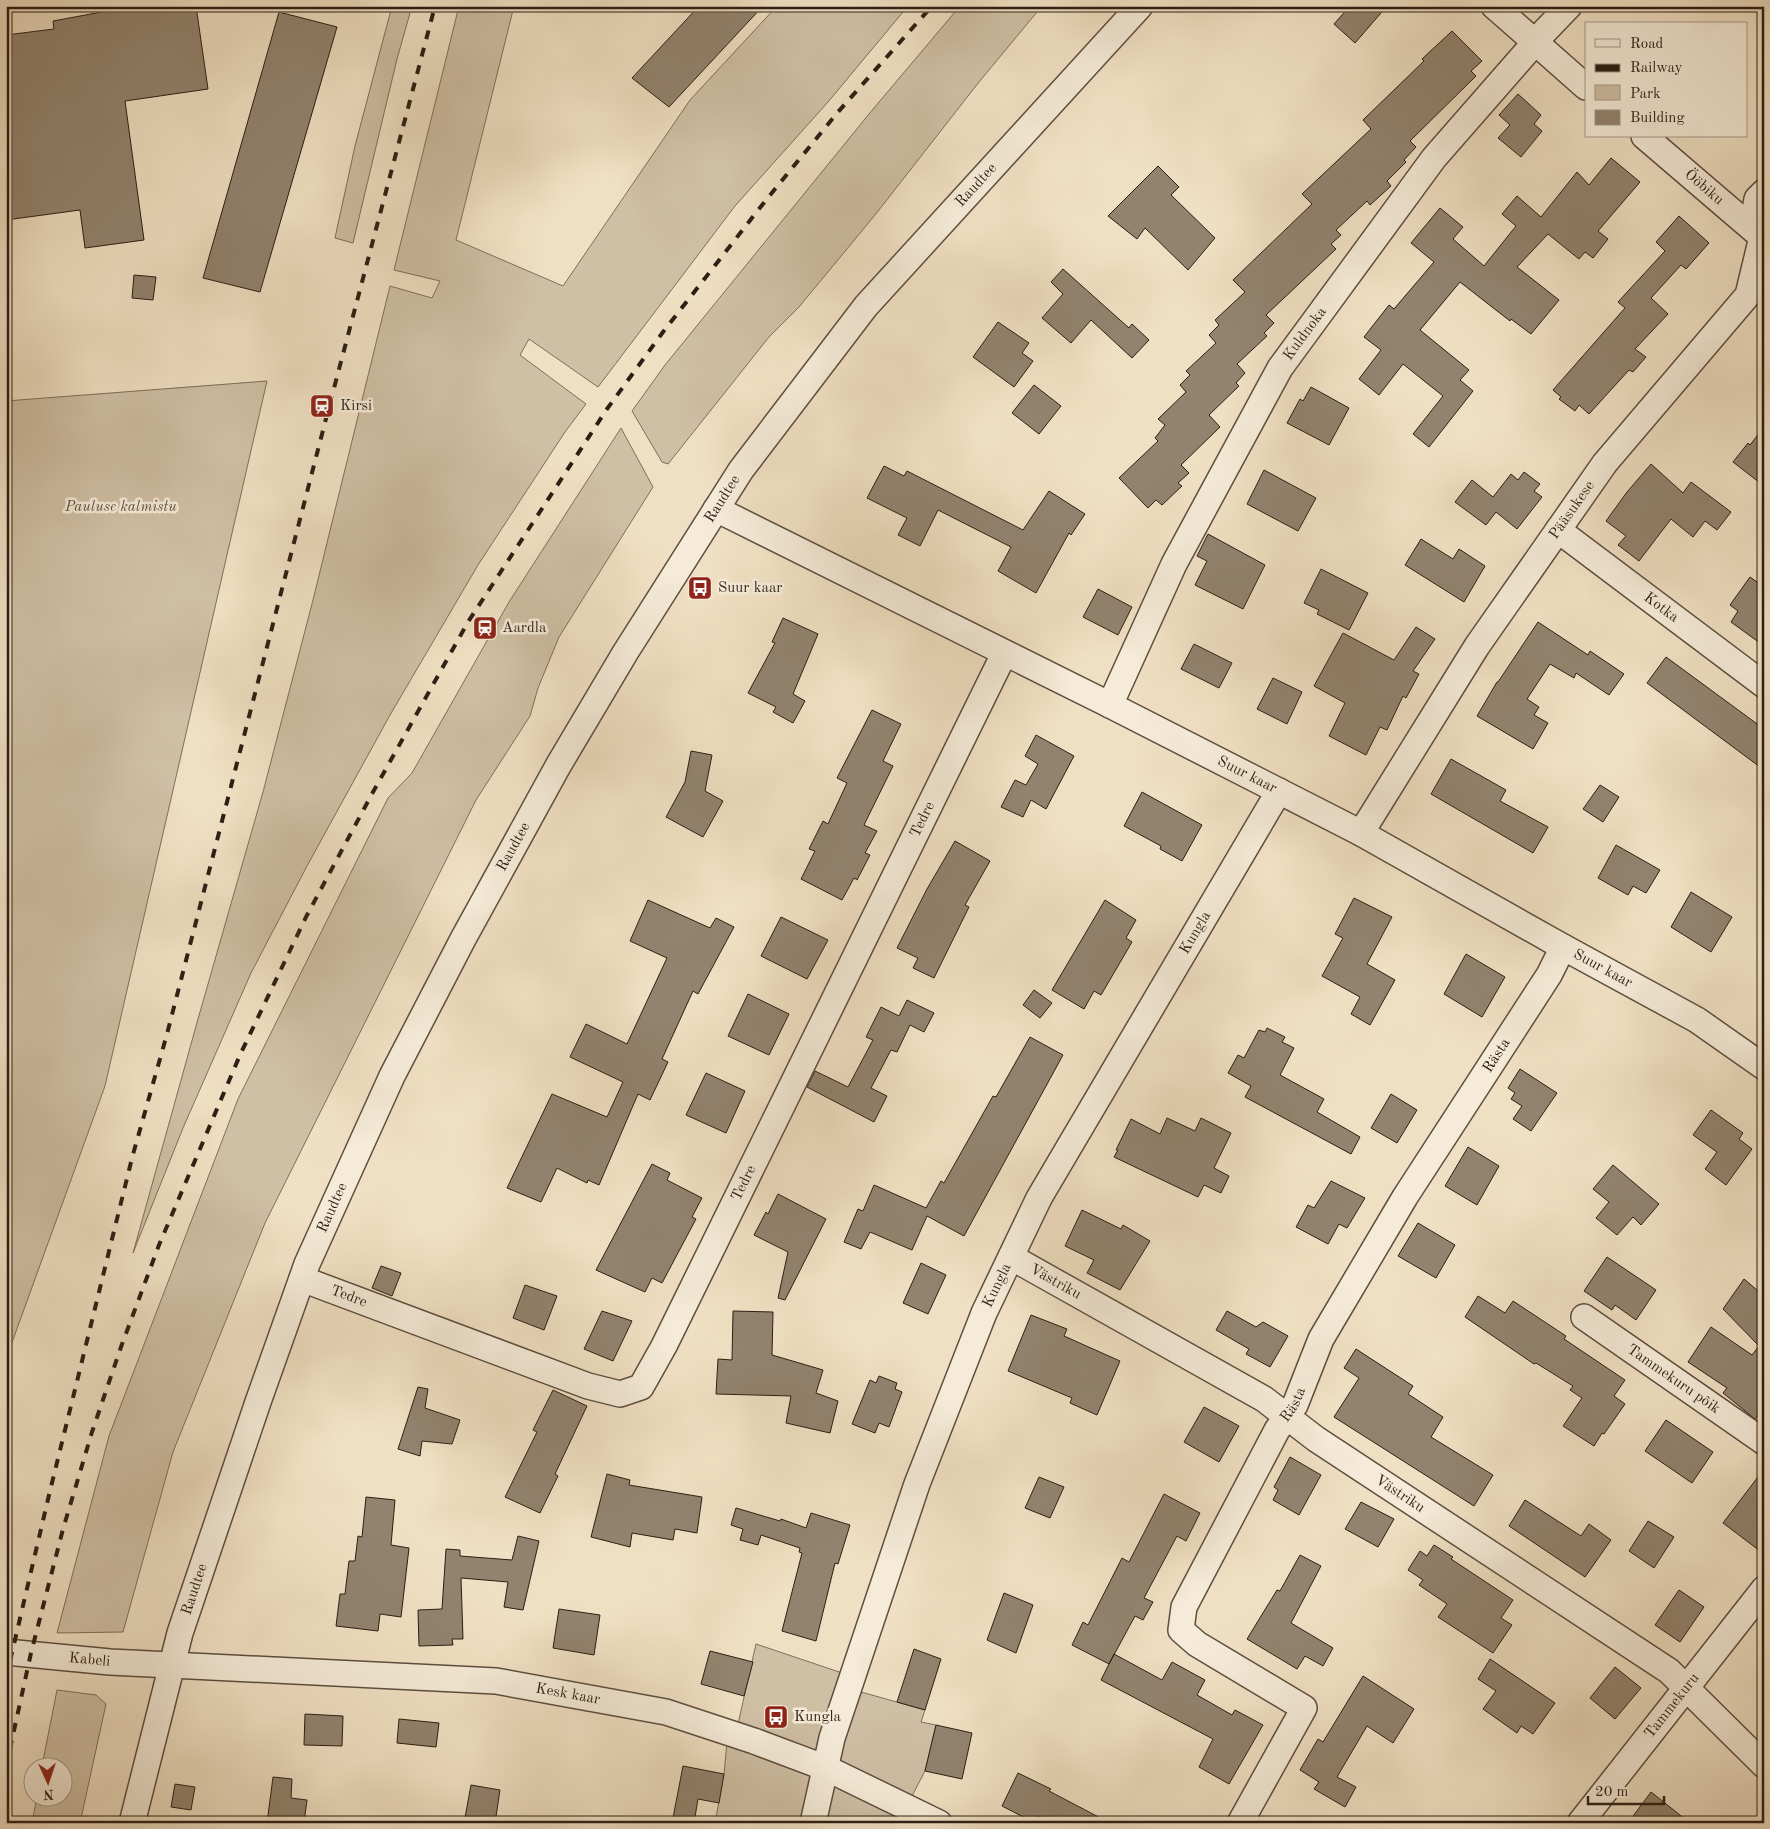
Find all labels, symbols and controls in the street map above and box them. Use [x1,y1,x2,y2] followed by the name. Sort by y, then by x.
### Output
[1585,22,1748,138] legend
[1630,37,1664,52] text: Road
[1630,61,1683,76] text: Railway
[1630,87,1661,102] text: Park
[1630,111,1685,126] text: Building
[953,161,1000,210] street label: Raudtee
[1682,165,1726,208] street label: Ööbiku
[1281,304,1330,363] street label: Kuldnoka
[309,393,335,419] station icon: Kirsi
[340,399,372,414] place label: Kirsi
[702,472,743,525] street label: Raudtee
[1547,478,1598,542] street label: Pääsukese
[64,500,177,515] park label: Pauluse kalmistu
[687,575,713,601] bus stop icon: Suur kaar
[718,581,782,596] place label: Suur kaar
[1641,590,1682,626] street label: Kotka
[472,615,498,641] station icon: Aardla
[502,621,547,636] place label: Aardla
[1215,754,1279,796] street label: Suur kaar
[908,799,938,840] street label: Tedre
[494,820,533,874] street label: Raudtee
[1177,908,1214,957] street label: Kungla
[1571,947,1635,991] street label: Suur kaar
[1480,1035,1514,1075] street label: Rästa
[729,1163,759,1203] street label: Tedre
[315,1180,350,1235] street label: Raudtee
[980,1261,1014,1310] street label: Kungla
[1027,1262,1084,1302] street label: Västriku
[329,1283,369,1310] street label: Tedre
[1624,1342,1723,1417] street label: Tammekuru põik
[1278,1385,1309,1425] street label: Rästa
[1372,1472,1427,1516] street label: Västriku
[179,1562,210,1617] street label: Raudtee
[68,1651,111,1669] street label: Kabeli
[1642,1671,1702,1741] street label: Tammekuru
[534,1681,601,1707] street label: Kesk kaar
[763,1704,789,1730] bus stop icon: Kungla
[794,1710,842,1725] place label: Kungla
[22,1756,72,1806] north arrow
[1588,1774,1664,1806] scale bar
[1595,1785,1629,1800] text: 20 m
[43,1787,54,1801] text: N

